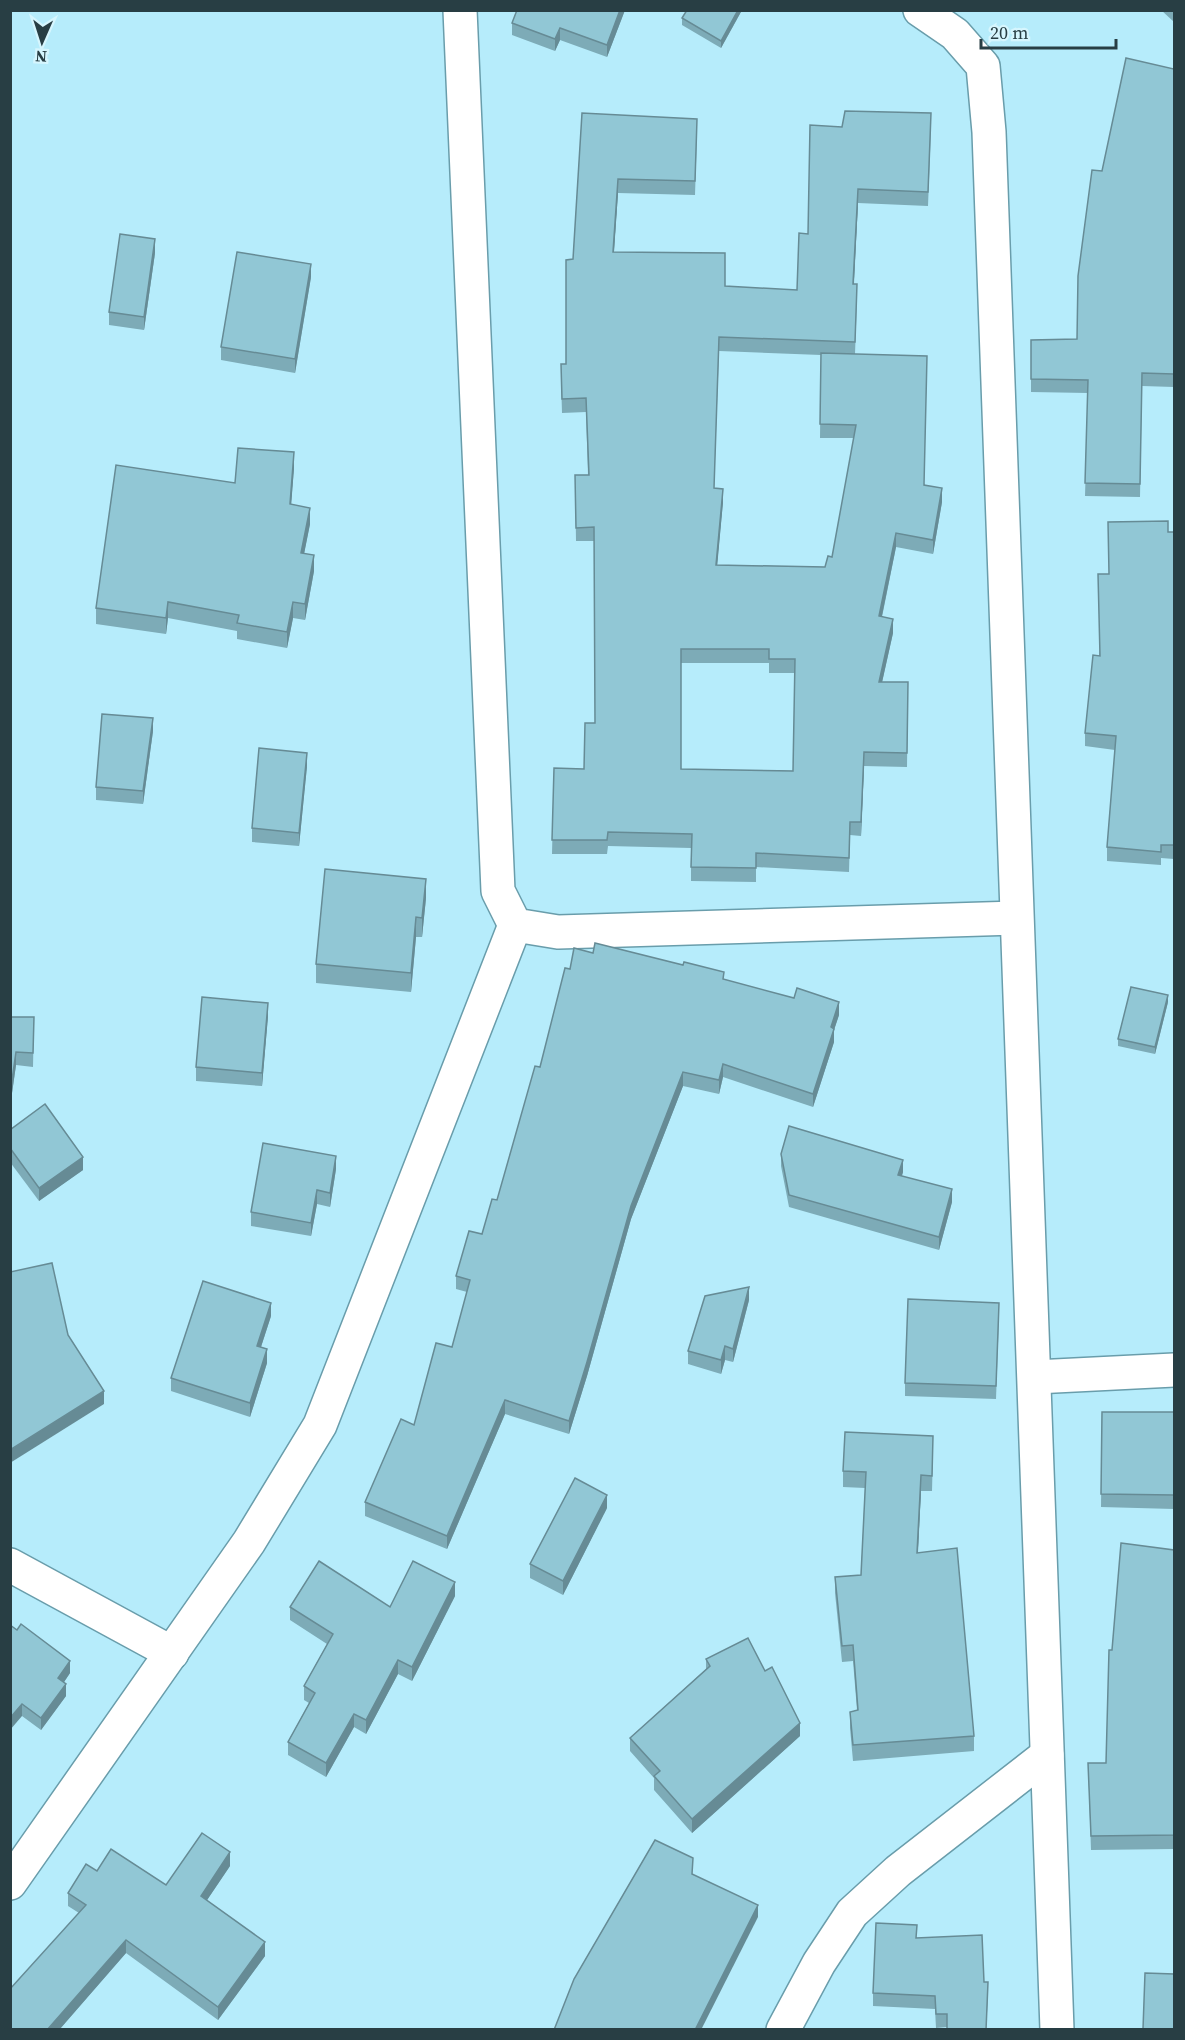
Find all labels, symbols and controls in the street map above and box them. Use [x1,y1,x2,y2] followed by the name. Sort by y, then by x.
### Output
[12,12,72,72] north arrow
[981,12,1116,50] scale bar
[990,20,1028,45] text: 20 m
[34,46,48,68] text: N

